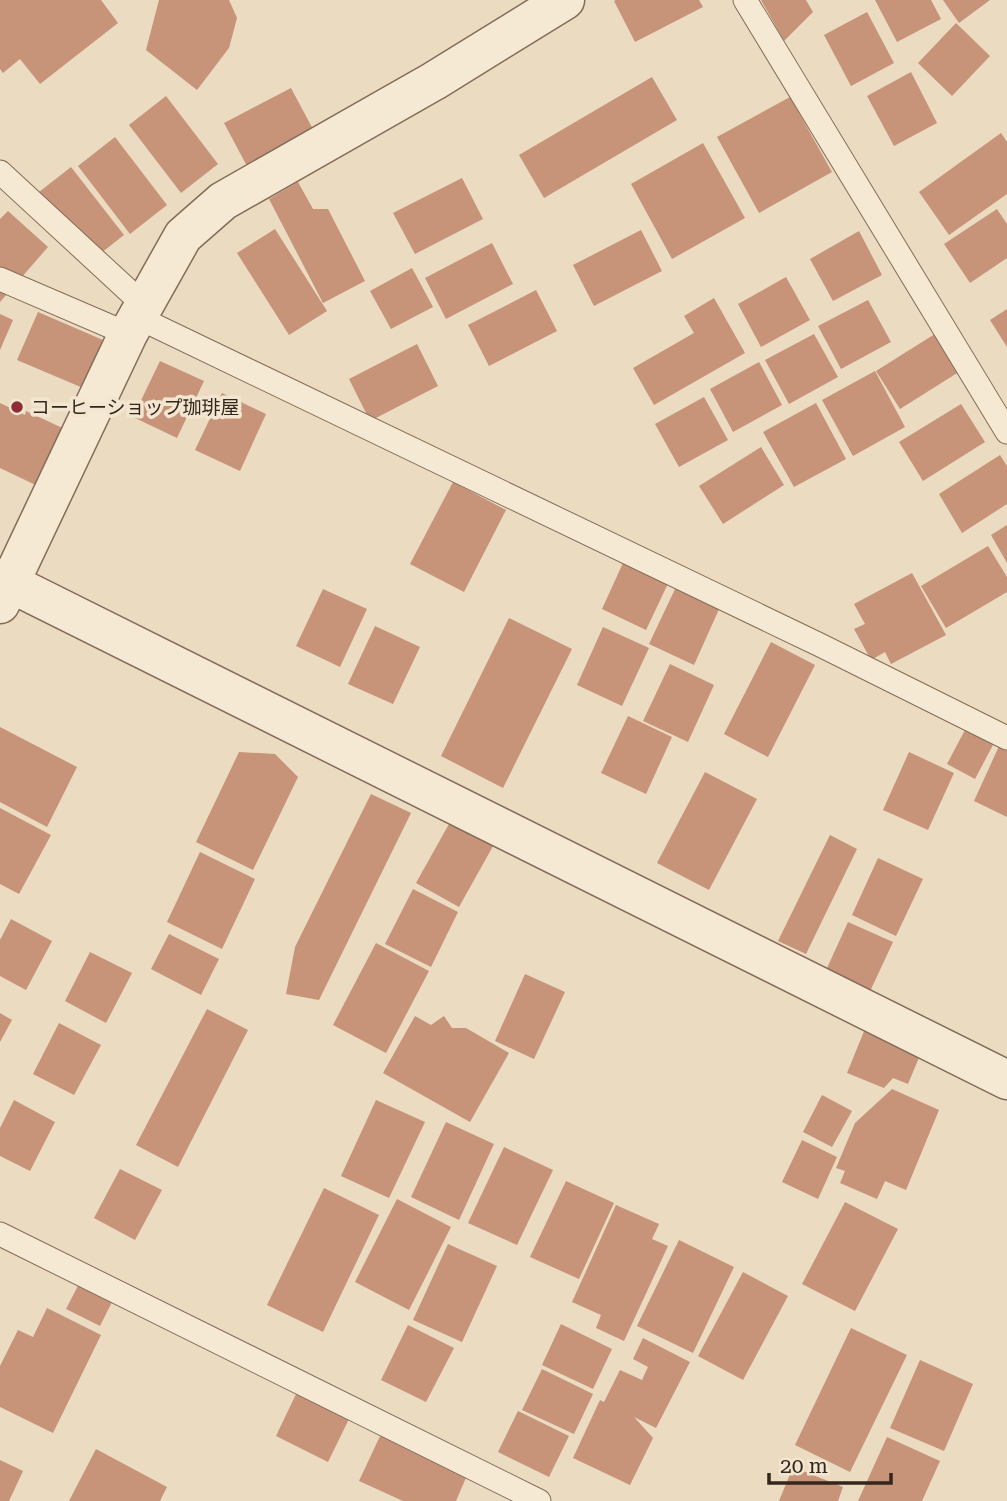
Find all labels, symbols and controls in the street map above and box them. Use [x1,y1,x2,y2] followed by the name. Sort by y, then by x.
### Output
[31,396,240,419] place label: コーヒーショップ珈琲屋
[9,399,25,415] marker: コーヒーショップ珈琲屋
[769,1442,892,1486] scale bar
[780,1454,828,1478] text: 20 m

